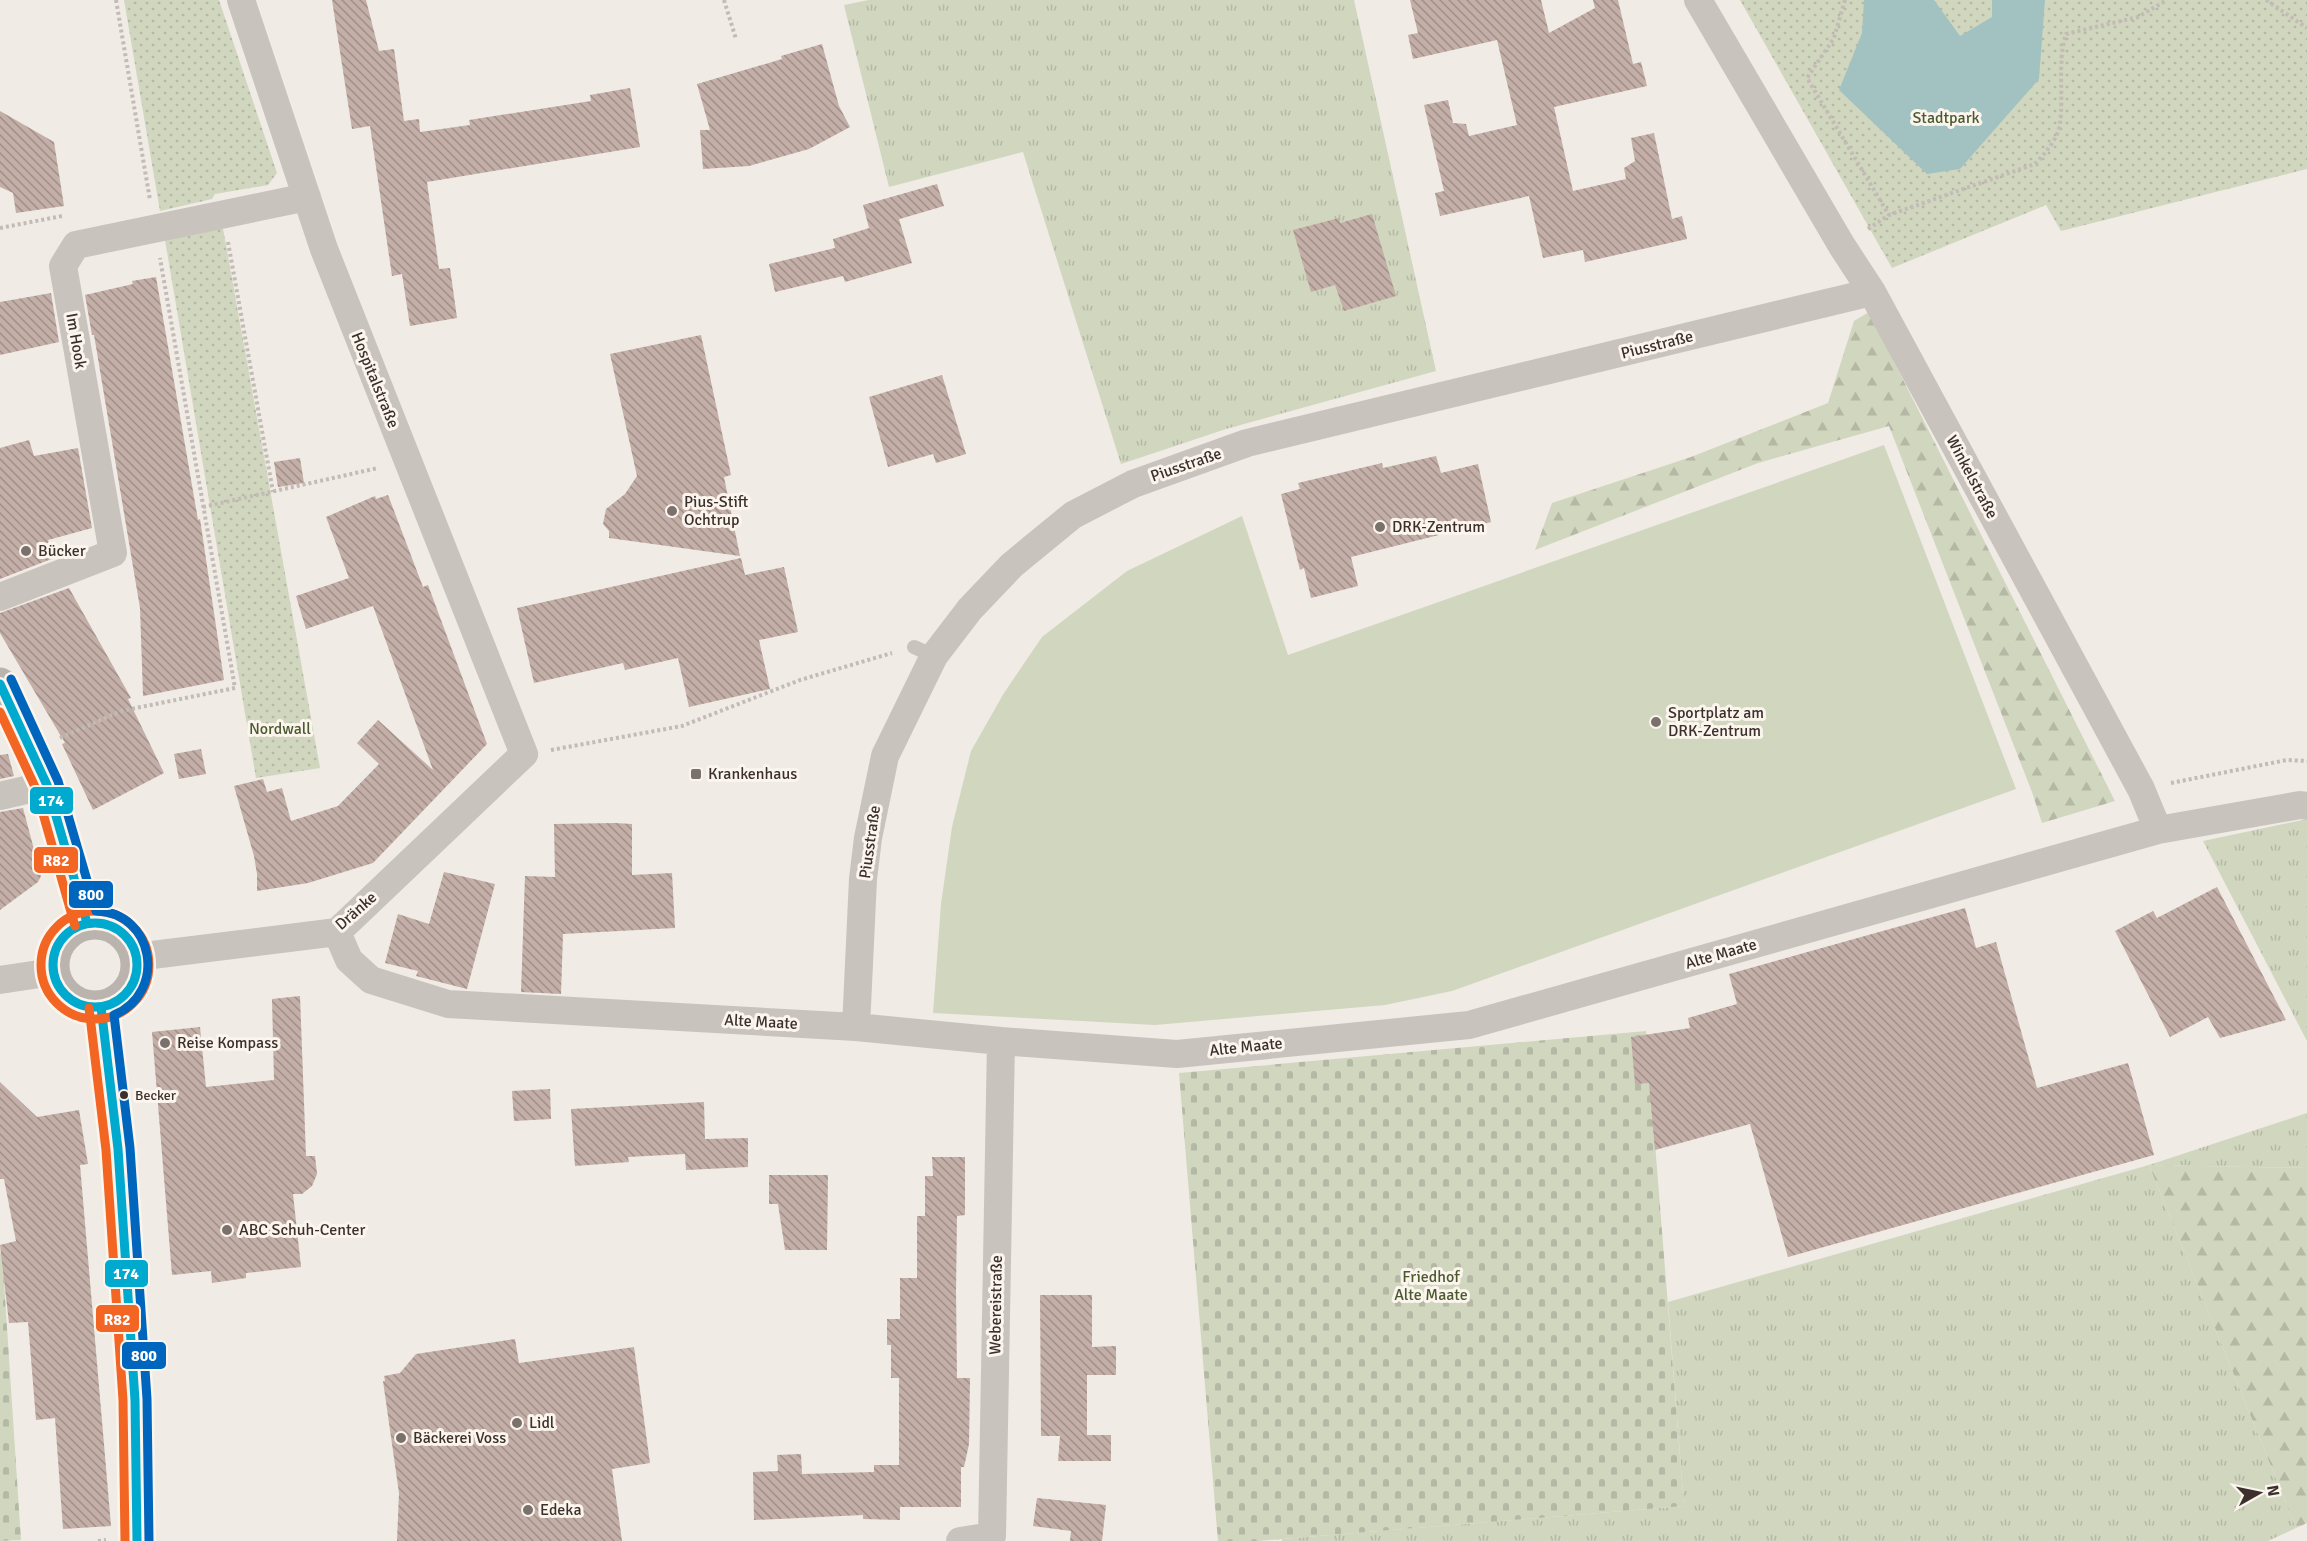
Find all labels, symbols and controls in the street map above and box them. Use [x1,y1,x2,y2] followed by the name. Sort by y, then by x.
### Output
[1912,108,1980,128] park label: Stadtpark
[61,311,91,371] street label: Im Hook
[1619,326,1695,364] street label: Piusstraße
[347,329,403,431] street label: Hospitalstraße
[1942,432,2002,522] street label: Winkelstraße
[1148,444,1224,486] street label: Piusstraße
[684,492,749,530] place label: Pius-Stift Ochtrup
[665,504,679,518] marker: Pius-Stift Ochtrup
[1392,517,1485,537] place label: DRK-Zentrum
[1373,520,1387,534] marker: DRK-Zentrum
[38,541,86,561] place label: Bücker
[19,544,33,558] marker: Bücker
[1668,703,1764,741] place label: Sportplatz am DRK-Zentrum
[1649,715,1663,729] marker: Sportplatz am DRK-Zentrum
[249,719,311,739] park label: Nordwall
[708,764,797,784] place label: Krankenhaus
[689,767,703,781] marker: Krankenhaus
[29,786,74,815] line badge: 174
[38,791,64,811] text: 174
[855,804,885,880] street label: Piusstraße
[33,846,79,874] line badge: R82
[42,851,70,871] text: R82
[68,880,114,909] line badge: 800
[78,885,104,905] text: 800
[331,887,381,935] street label: Dränke
[1683,934,1759,974] street label: Alte Maate
[724,1010,798,1034] street label: Alte Maate
[177,1033,278,1053] place label: Reise Kompass
[1208,1033,1284,1061] street label: Alte Maate
[158,1036,172,1050] marker: Reise Kompass
[135,1087,177,1104] place label: Becker
[118,1089,130,1101] marker: Becker
[239,1220,365,1240] place label: ABC Schuh-Center
[220,1223,234,1237] marker: ABC Schuh-Center
[985,1255,1007,1355] street label: Webereistraße
[104,1259,149,1288] line badge: 174
[113,1264,139,1284] text: 174
[1394,1267,1468,1305] park label: Friedhof Alte Maate
[95,1304,140,1333] line badge: R82
[103,1310,131,1330] text: R82
[121,1341,167,1370] line badge: 800
[131,1346,157,1366] text: 800
[529,1413,555,1433] place label: Lidl
[510,1416,524,1430] marker: Lidl
[413,1428,506,1448] place label: Bäckerei Voss
[394,1431,408,1445] marker: Bäckerei Voss
[2229,1463,2289,1523] north arrow
[2262,1484,2284,1498] text: N
[540,1500,582,1520] place label: Edeka
[521,1503,535,1517] marker: Edeka

